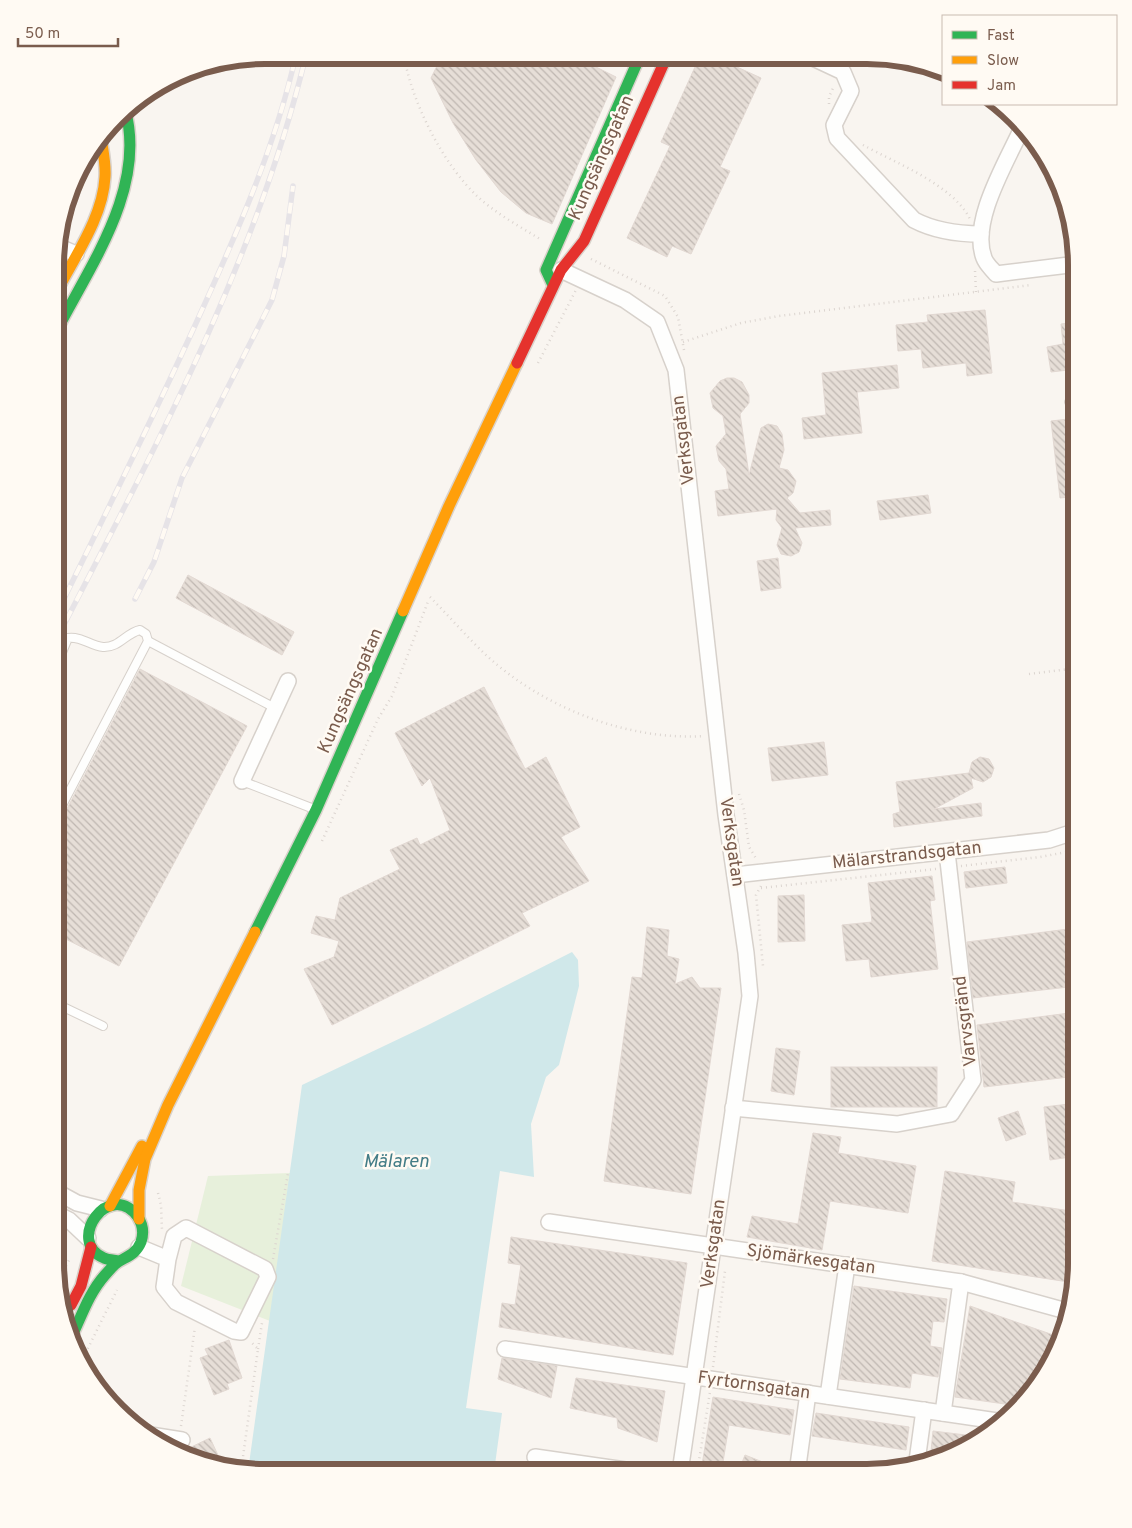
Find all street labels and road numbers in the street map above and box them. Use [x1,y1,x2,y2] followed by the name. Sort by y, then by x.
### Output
[564,92,640,224] street label: Kungsängsgatan
[667,394,701,486] street label: Verksgatan
[313,625,389,757] street label: Kungsängsgatan
[713,796,749,888] street label: Verksgatan
[831,837,983,875] street label: Mälarstrandsgatan
[949,974,983,1068] street label: Varvsgränd
[696,1198,732,1290] street label: Verksgatan
[745,1240,877,1280] street label: Sjömärkesgatan
[696,1367,812,1405] street label: Fyrtornsgatan

